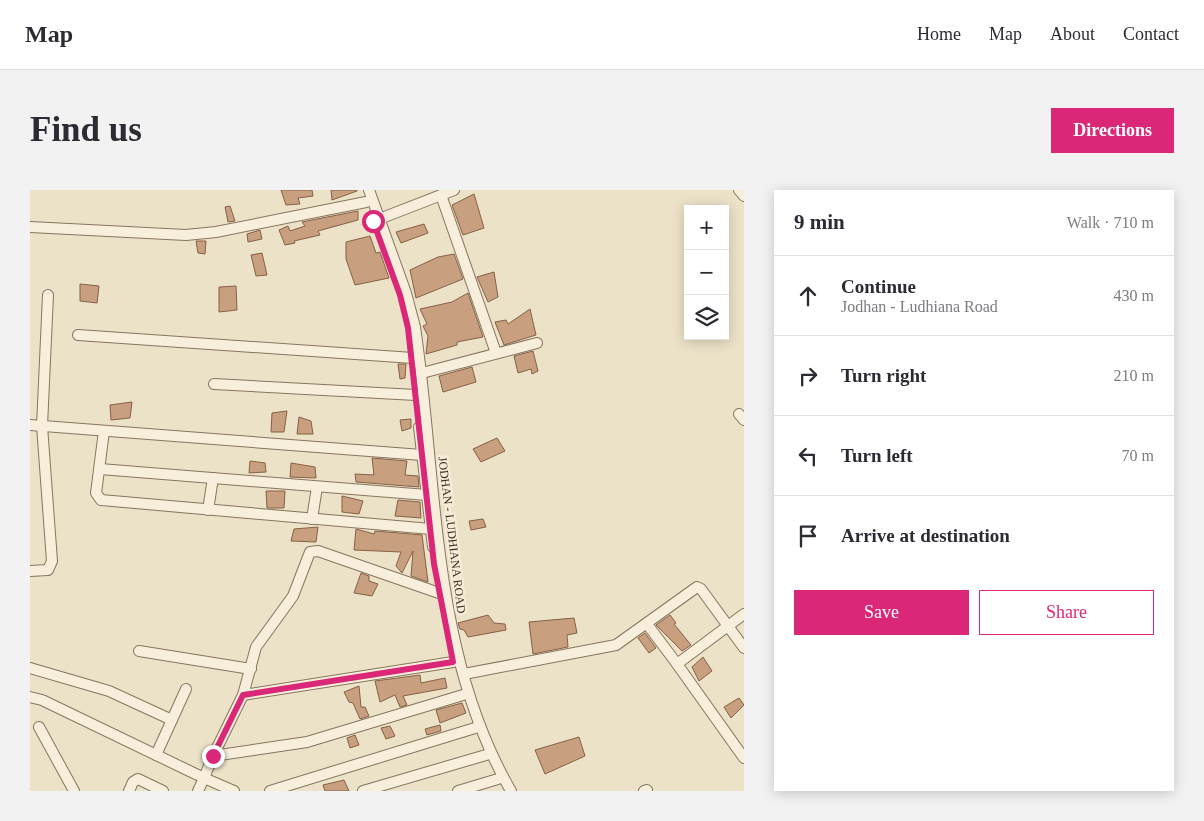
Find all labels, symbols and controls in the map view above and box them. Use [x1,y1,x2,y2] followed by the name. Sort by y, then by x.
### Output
[25,21,73,47] text: Map
[917,24,961,44] text: Home
[989,24,1022,44] text: Map
[1050,24,1095,44] text: About
[1123,24,1179,44] text: Contact
[1051,108,1174,153] button: Directions
[30,110,142,149] text: Find us
[684,205,729,340] map controls
[684,205,729,250] button: +
[362,210,385,233] route start
[794,210,845,234] text: 9 min
[1067,214,1154,231] text: Walk · 710 m
[684,250,729,295] button: −
[841,276,916,297] text: Continue
[794,282,822,310] icon: ahead
[1114,287,1154,304] text: 430 m
[684,295,729,340] button: layers
[841,298,998,315] text: Jodhan - Ludhiana Road
[794,362,822,390] icon: right
[841,365,926,386] text: Turn right
[1114,367,1154,384] text: 210 m
[794,442,822,470] icon: left
[841,445,913,466] text: Turn left
[1122,447,1154,464] text: 70 m
[435,456,469,614] street label: JODHAN - LUDHIANA ROAD
[794,522,822,550] icon: arrive
[841,525,1010,546] text: Arrive at destination
[794,590,969,635] button: Save
[979,590,1154,635] button: Share
[202,745,225,768] route end

